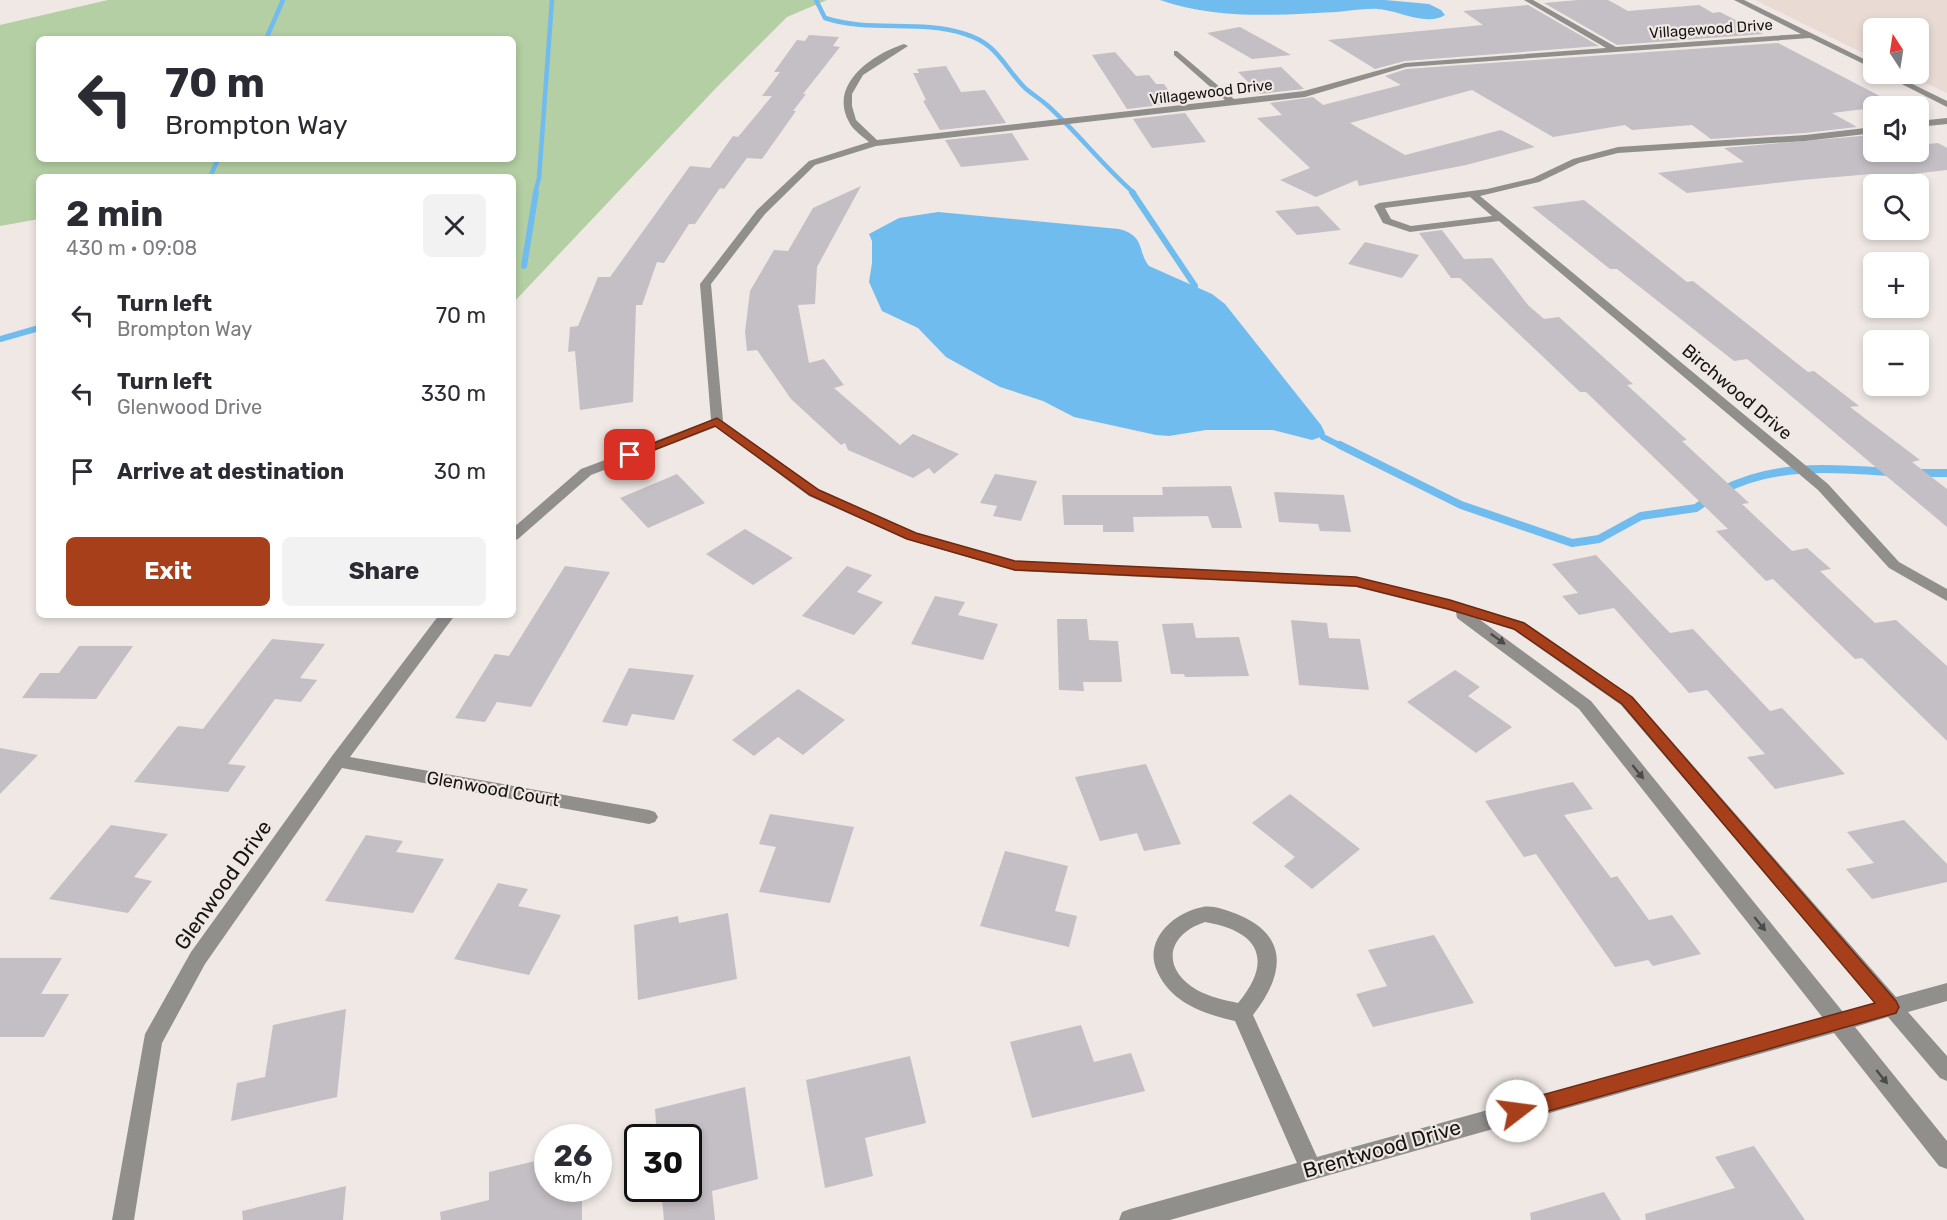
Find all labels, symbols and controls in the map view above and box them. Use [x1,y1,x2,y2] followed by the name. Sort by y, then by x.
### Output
[1649,16,1773,42] street label: Villagewood Drive
[1863,18,1929,84] north arrow
[1863,18,1929,396] map controls
[165,58,265,108] text: 70 m
[66,60,144,138] icon: left
[1148,76,1274,108] street label: Villagewood Drive
[1863,96,1929,162] button: sound
[165,109,348,141] text: Brompton Way
[1863,174,1929,240] button: search
[66,192,164,235] text: 2 min
[423,194,486,257] button: close
[66,236,197,260] text: 430 m · 09:08
[1863,252,1929,318] button: +
[117,290,212,317] text: Turn left
[66,299,99,332] icon: left
[436,302,486,329] text: 70 m
[117,317,252,341] text: Brompton Way
[1863,330,1929,396] button: −
[1677,340,1797,444] street label: Birchwood Drive
[117,368,212,395] text: Turn left
[66,377,99,410] icon: left
[421,380,486,407] text: 330 m
[117,395,262,419] text: Glenwood Drive
[604,429,655,480] pin
[613,438,646,471] icon: arrive
[66,455,99,488] icon: arrive
[117,458,344,485] text: Arrive at destination
[434,458,486,485] text: 30 m
[66,537,270,606] button: Exit
[282,537,486,606] button: Share
[1489,633,1505,645] one-way arrow
[1632,764,1645,780] one-way arrow
[425,766,561,812] street label: Glenwood Court
[169,815,277,954] street label: Glenwood Drive
[1753,916,1766,932] one-way arrow
[1875,1069,1887,1084] one-way arrow
[1485,1079,1549,1143] position arrow
[1300,1114,1464,1183] street label: Brentwood Drive
[624,1124,702,1202] speed limit sign: 30
[553,1138,593,1174] text: 26
[554,1169,592,1187] text: km/h

